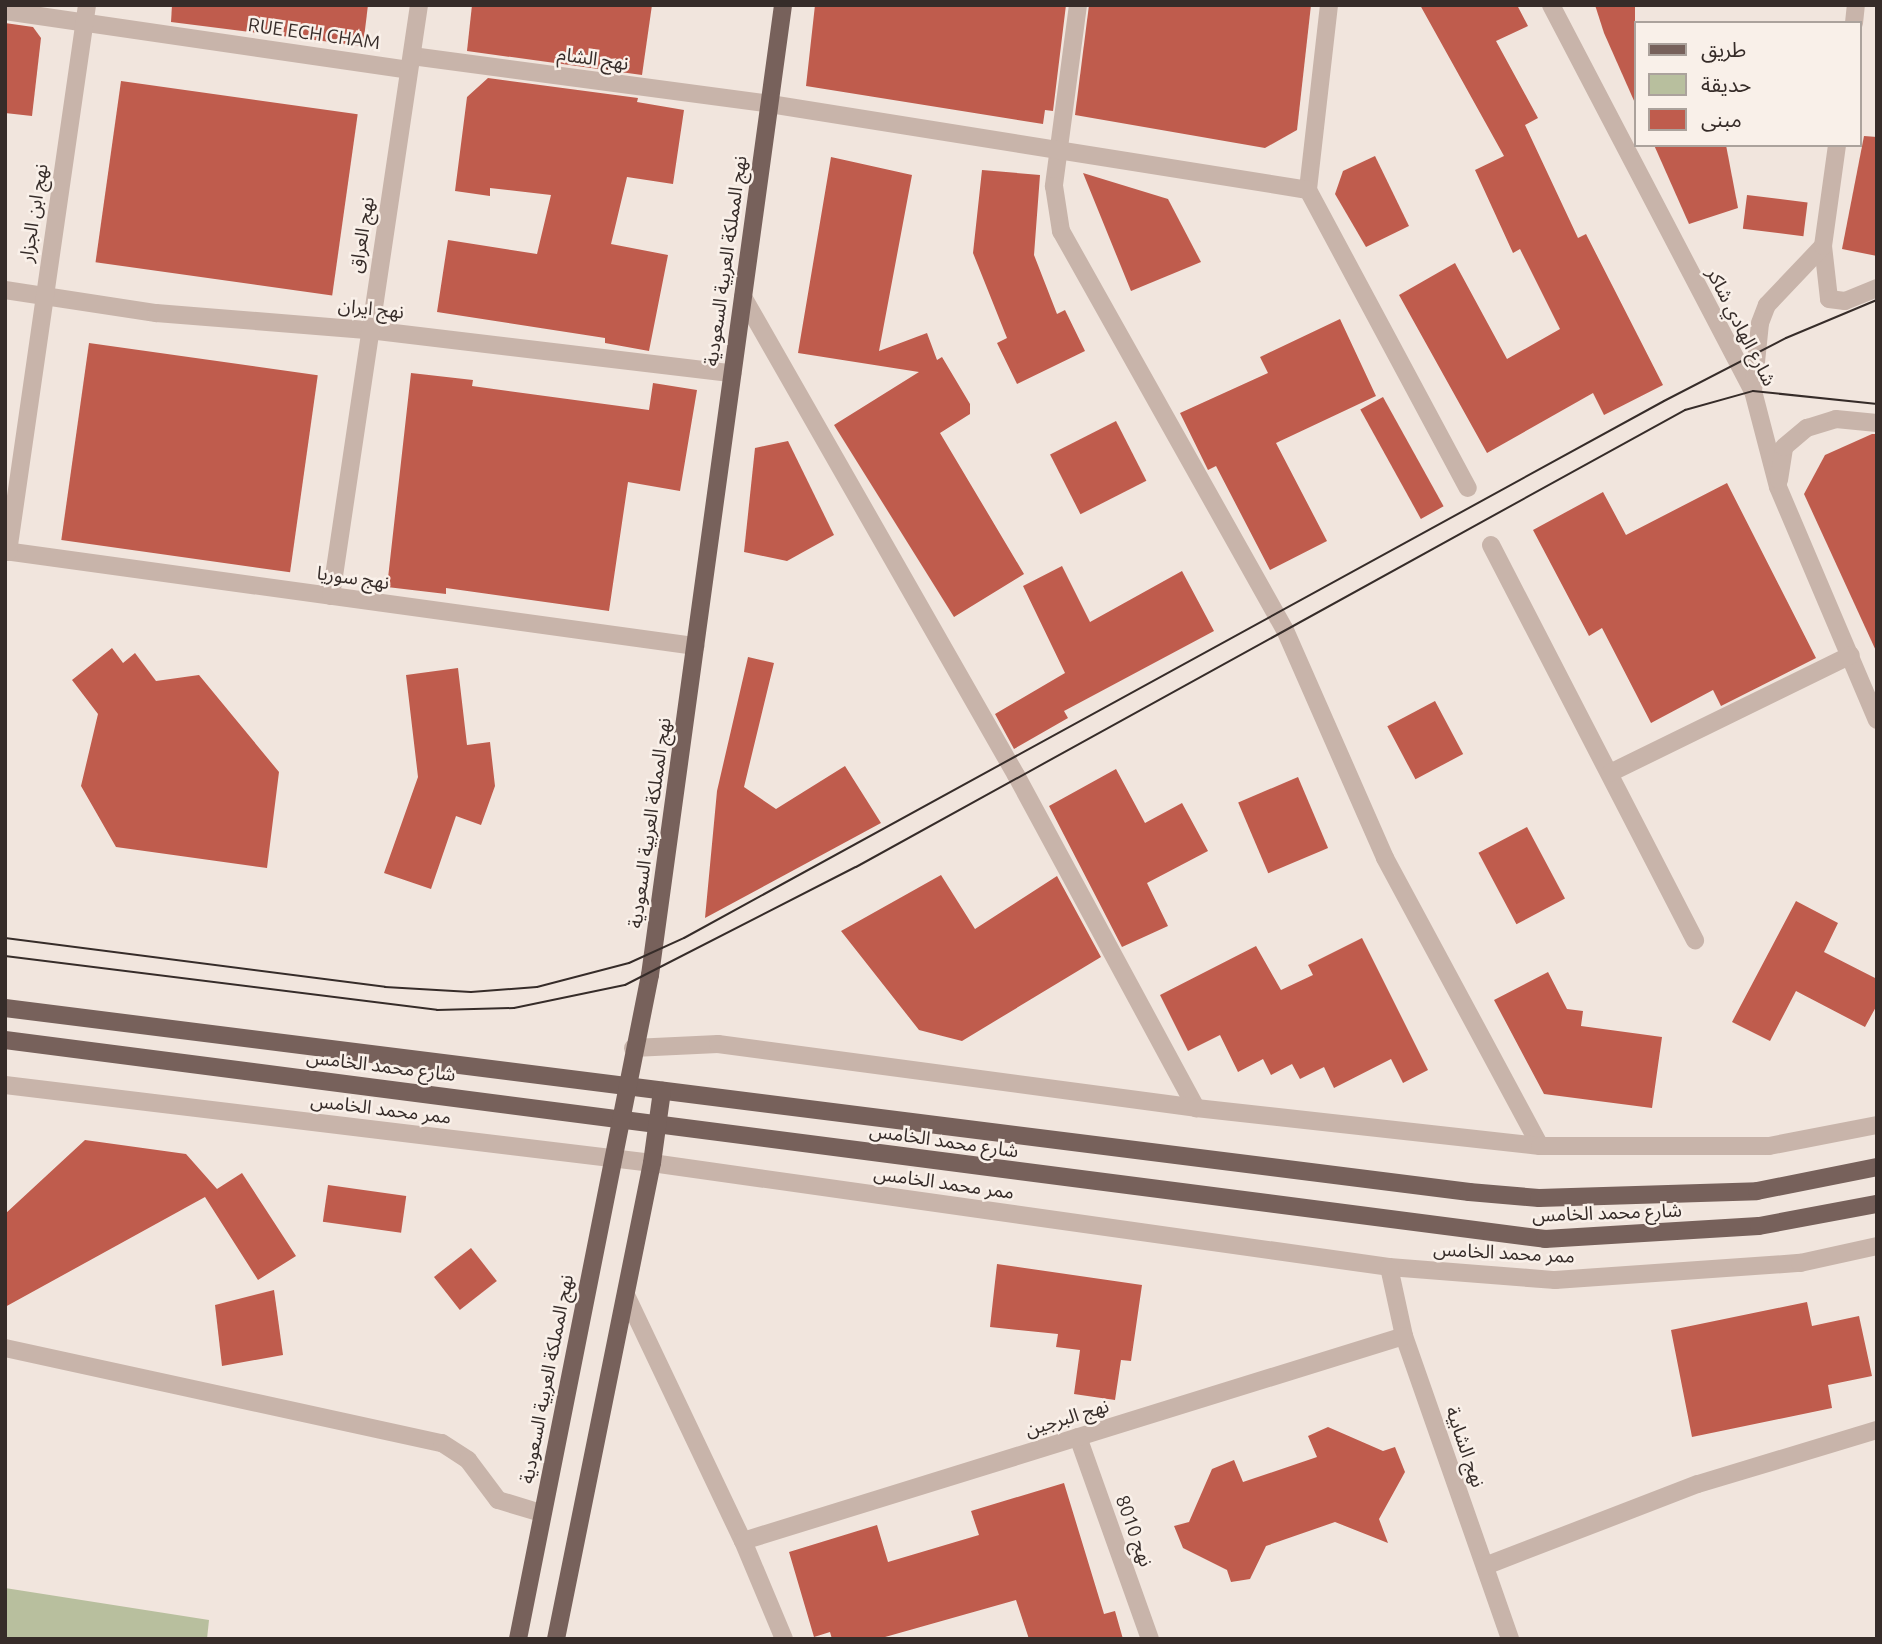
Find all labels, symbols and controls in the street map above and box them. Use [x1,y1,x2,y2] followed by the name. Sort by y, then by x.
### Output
[246,13,382,55] street label: RUE ECH CHAM
[1633,21,1861,147] legend
[1701,37,1746,61] text: طريق
[556,43,630,75] street label: نهج الشام
[1701,72,1751,96] text: حديقة
[1701,107,1742,131] text: مبنى
[700,154,752,368] street label: نهج المملكة العربية السعودية
[15,162,53,264] street label: نهج ابن الجزار
[345,195,379,275] street label: نهج العراق
[1701,264,1781,390] street label: شارع الهادي شاكر
[337,294,405,324] street label: نهج ايران
[315,562,391,594] street label: نهج سوريا
[624,716,676,930] street label: نهج المملكة العربية السعودية
[305,1046,457,1086] street label: شارع محمد الخامس
[309,1089,453,1129] street label: ممر محمد الخامس
[868,1119,1020,1163] street label: شارع محمد الخامس
[872,1162,1016,1204] street label: ممر محمد الخامس
[1532,1199,1682,1227] street label: شارع محمد الخامس
[1433,1238,1575,1268] street label: ممر محمد الخامس
[516,1273,578,1485] street label: نهج المملكة العربية السعودية
[1022,1394,1112,1442] street label: نهج البرجين
[1441,1404,1489,1490] street label: نهج الشابية
[1111,1492,1157,1570] street label: نهج 8010

